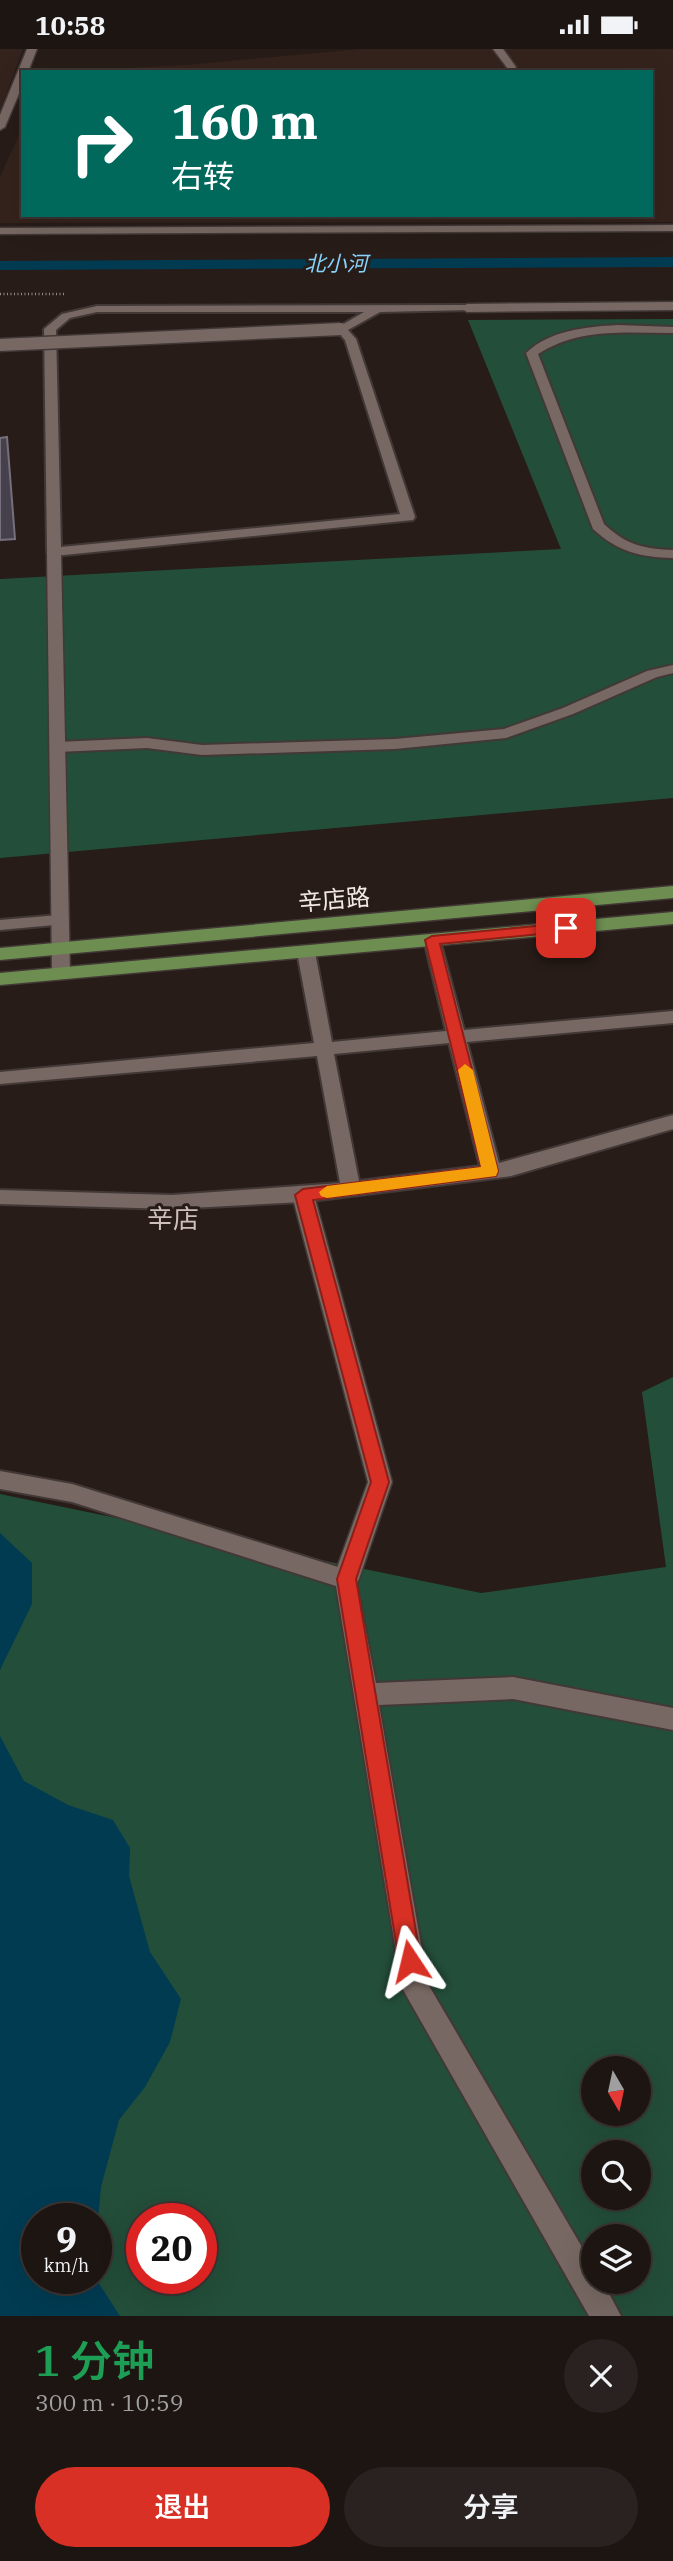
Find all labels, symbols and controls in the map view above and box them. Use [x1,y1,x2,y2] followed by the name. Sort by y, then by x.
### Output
[35,8,105,42] text: 10:58
[171,89,318,152] text: 160 m
[56,98,147,189] icon: right
[171,155,235,197] text: 右转
[305,249,371,277] water label: 北小河
[297,880,371,918] street label: 辛店路
[536,898,596,958] pin
[547,909,585,947] icon: arrive
[147,1201,199,1235] district label: 辛店
[373,1924,447,1998] position arrow
[581,2056,651,2126] north arrow
[581,2056,651,2294] map controls
[581,2140,651,2210] button: search
[126,2203,217,2294] speed limit sign: 20
[56,2216,77,2262] text: 9
[581,2224,651,2294] button: layers
[44,2254,89,2277] text: km/h
[35,2333,154,2388] text: 1 分钟
[564,2339,638,2413] button: close
[35,2387,184,2417] text: 300 m · 10:59
[35,2467,330,2547] button: 退出
[344,2467,638,2547] button: 分享

